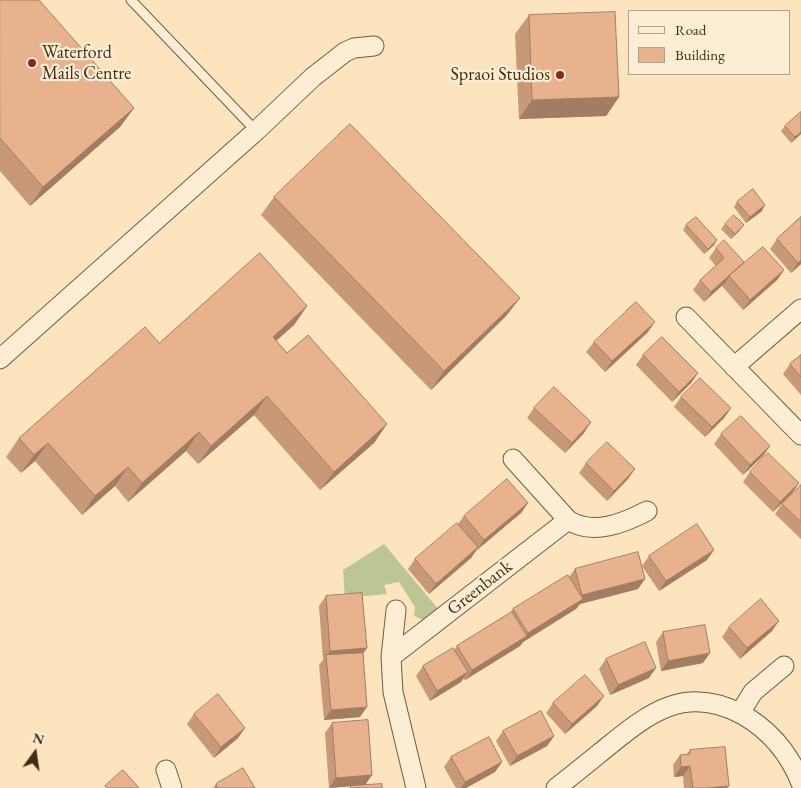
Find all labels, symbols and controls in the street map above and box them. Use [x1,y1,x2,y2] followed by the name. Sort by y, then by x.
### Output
[628,10,791,75] legend
[675,20,706,39] text: Road
[42,42,131,84] place label: Waterford Mails Centre
[675,45,725,64] text: Building
[26,57,38,69] marker: Waterford Mails Centre
[450,64,550,86] place label: Spraoi Studios
[554,69,566,81] marker: Spraoi Studios
[443,556,517,620] street label: Greenbank
[10,728,60,778] north arrow
[31,728,46,749] text: N

